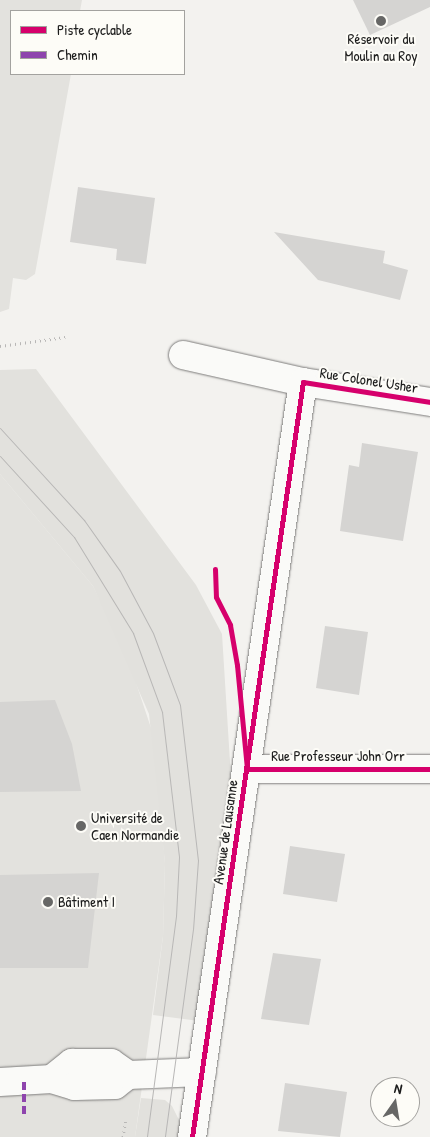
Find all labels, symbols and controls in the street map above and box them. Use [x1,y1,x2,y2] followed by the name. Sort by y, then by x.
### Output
[10,10,185,75] legend
[375,15,387,27] marker: Réservoir du Moulin au Roy
[57,19,132,40] text: Piste cyclable
[344,29,418,64] place label: Réservoir du Moulin au Roy
[57,44,98,65] text: Chemin
[319,363,419,397] street label: Rue Colonel Usher
[271,747,405,765] street label: Rue Professeur John Orr
[209,779,241,885] street label: Avenue de Lausanne
[91,808,179,843] place label: Université de Caen Normandie
[75,820,87,832] marker: Université de Caen Normandie
[58,893,115,911] place label: Bâtiment I
[42,896,54,908] marker: Bâtiment I
[370,1077,420,1127] north arrow
[392,1078,404,1098] text: N

